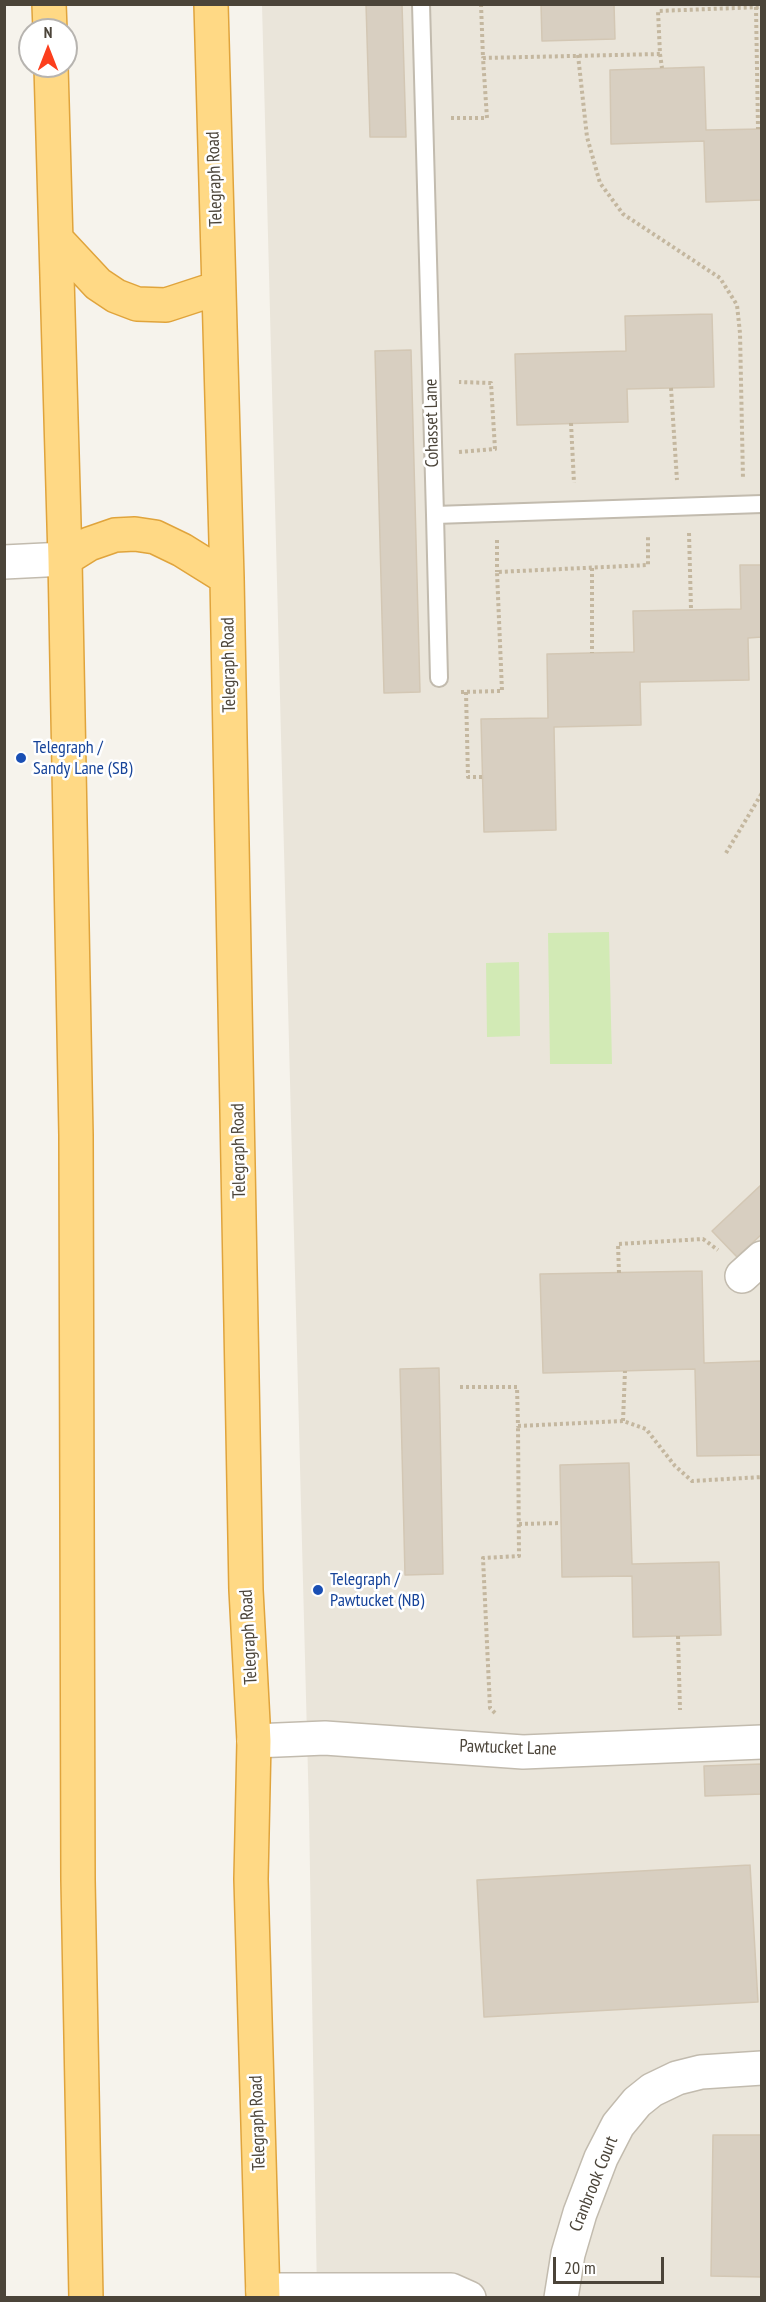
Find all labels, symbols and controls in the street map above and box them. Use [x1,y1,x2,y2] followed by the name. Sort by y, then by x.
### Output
[18,18,78,78] north arrow
[44,22,52,42] text: N
[203,131,227,227] street label: Telegraph Road
[420,378,444,468] street label: Cohasset Lane
[217,617,241,713] street label: Telegraph Road
[33,737,132,780] place label: Telegraph / Sandy Lane (SB)
[14,751,28,765] marker: Telegraph / Sandy Lane (SB)
[227,1103,251,1199] street label: Telegraph Road
[330,1569,424,1612] place label: Telegraph / Pawtucket (NB)
[311,1583,325,1597] marker: Telegraph / Pawtucket (NB)
[236,1589,262,1685] street label: Telegraph Road
[459,1736,557,1760] street label: Pawtucket Lane
[246,2075,270,2171] street label: Telegraph Road
[565,2133,623,2235] street label: Cranbrook Court
[556,2245,667,2283] scale bar
[564,2256,596,2279] text: 20 m

